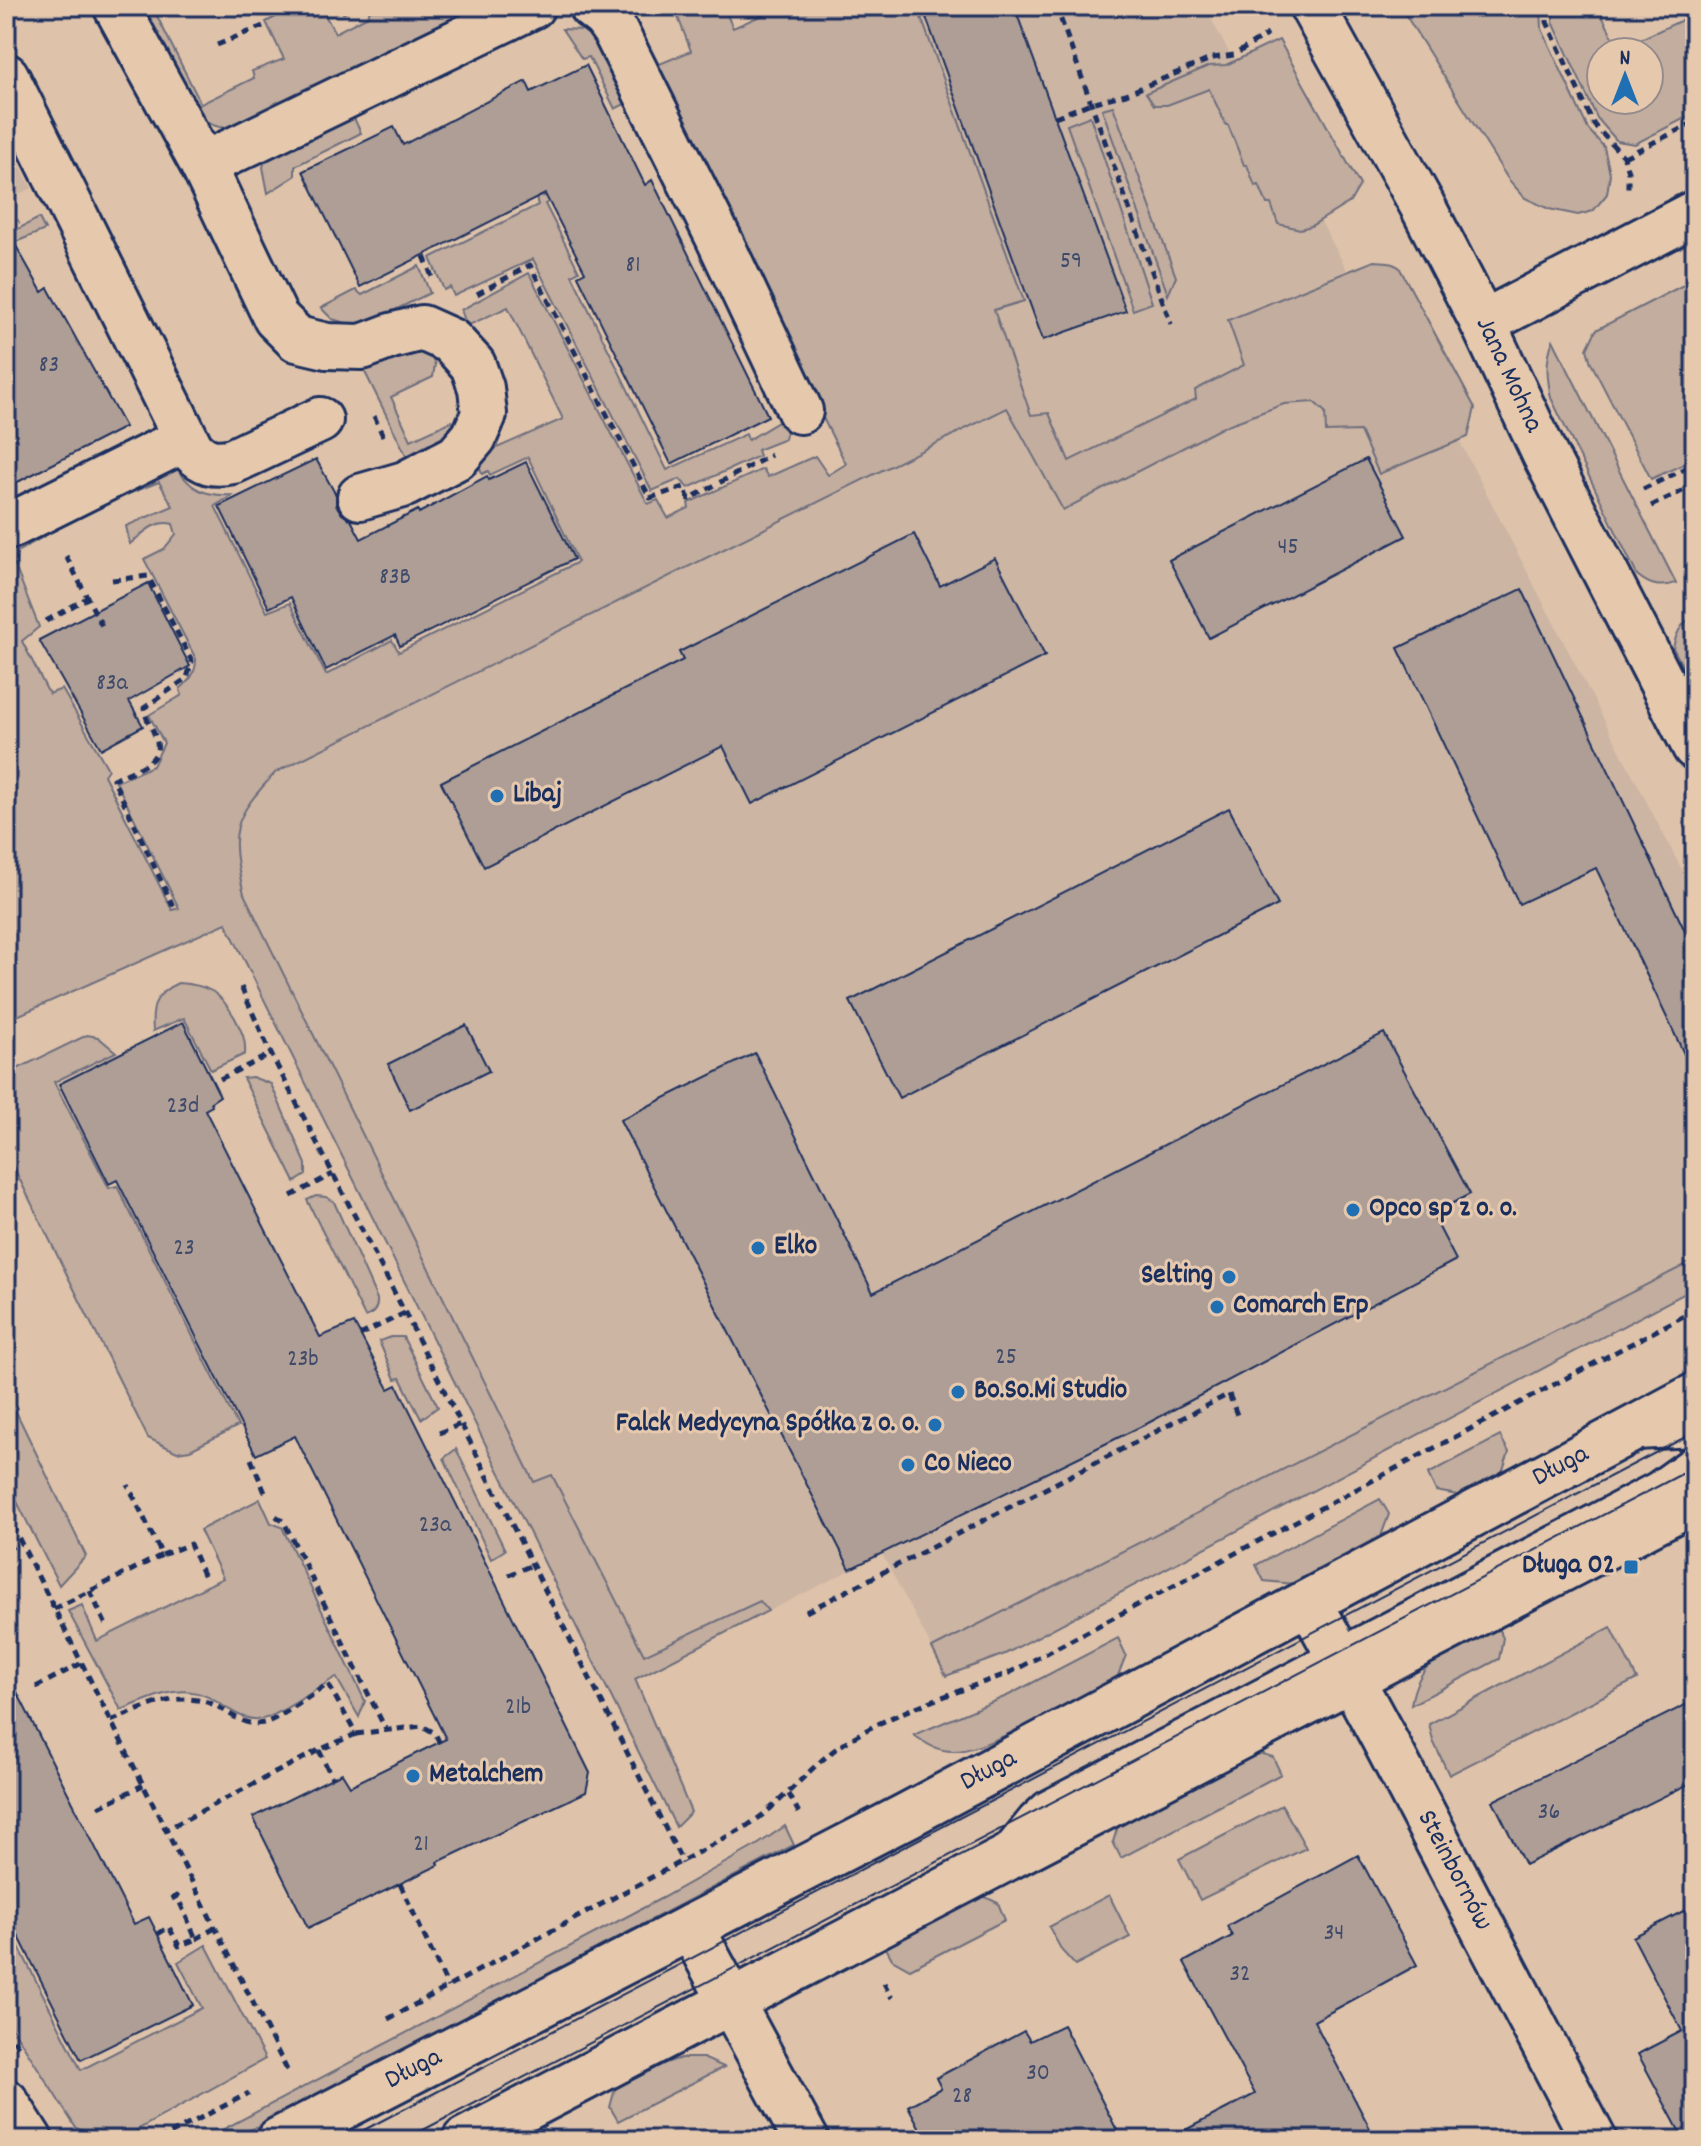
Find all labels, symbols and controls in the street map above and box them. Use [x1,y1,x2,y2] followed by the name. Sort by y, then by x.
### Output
[1585,36,1665,116] north arrow
[1620,44,1631,75] text: N
[1060,245,1082,279] house number: 59
[626,249,640,283] house number: 81
[1463,311,1552,441] street label: Jana Mohna
[39,349,59,383] house number: 83
[1277,531,1299,565] house number: 45
[379,561,411,595] house number: 83B
[96,667,129,701] house number: 83a
[513,776,562,816] place label: Libaj
[488,787,506,805] marker: Libaj
[167,1090,199,1124] house number: 23d
[1369,1190,1517,1230] place label: Opco sp z o. o.
[1344,1201,1362,1219] marker: Opco sp z o. o.
[774,1228,817,1268] place label: Elko
[173,1232,195,1266] house number: 23
[749,1239,767,1257] marker: Elko
[1141,1257,1213,1297] place label: Selting
[1220,1268,1238,1286] marker: Selting
[1233,1287,1369,1327] place label: Comarch Erp
[1208,1298,1226,1316] marker: Comarch Erp
[995,1341,1017,1375] house number: 25
[287,1343,319,1377] house number: 23b
[974,1372,1127,1412] place label: Bo.So.Mi Studio
[949,1383,967,1401] marker: Bo.So.Mi Studio
[616,1405,919,1445] place label: Falck Medycyna Spółka z o. o.
[926,1416,944,1434] marker: Falck Medycyna Spółka z o. o.
[1526,1435,1597,1499] street label: Długa
[924,1445,1012,1485] place label: Co Nieco
[899,1456,917,1474] marker: Co Nieco
[419,1509,452,1543] house number: 23a
[1522,1547,1615,1587] place label: Długa 02
[1622,1558,1640,1576] marker: Długa 02
[505,1691,531,1725] house number: 21b
[954,1740,1025,1803] street label: Długa
[429,1756,544,1796] place label: Metalchem
[404,1767,422,1785] marker: Metalchem
[1538,1796,1560,1830] house number: 36
[1405,1804,1501,1939] street label: Steinbornów
[413,1828,429,1862] house number: 21
[1324,1917,1344,1951] house number: 34
[1229,1958,1251,1992] house number: 32
[379,2039,450,2102] street label: Długa
[1026,2057,1050,2091] house number: 30
[952,2080,972,2114] house number: 28

